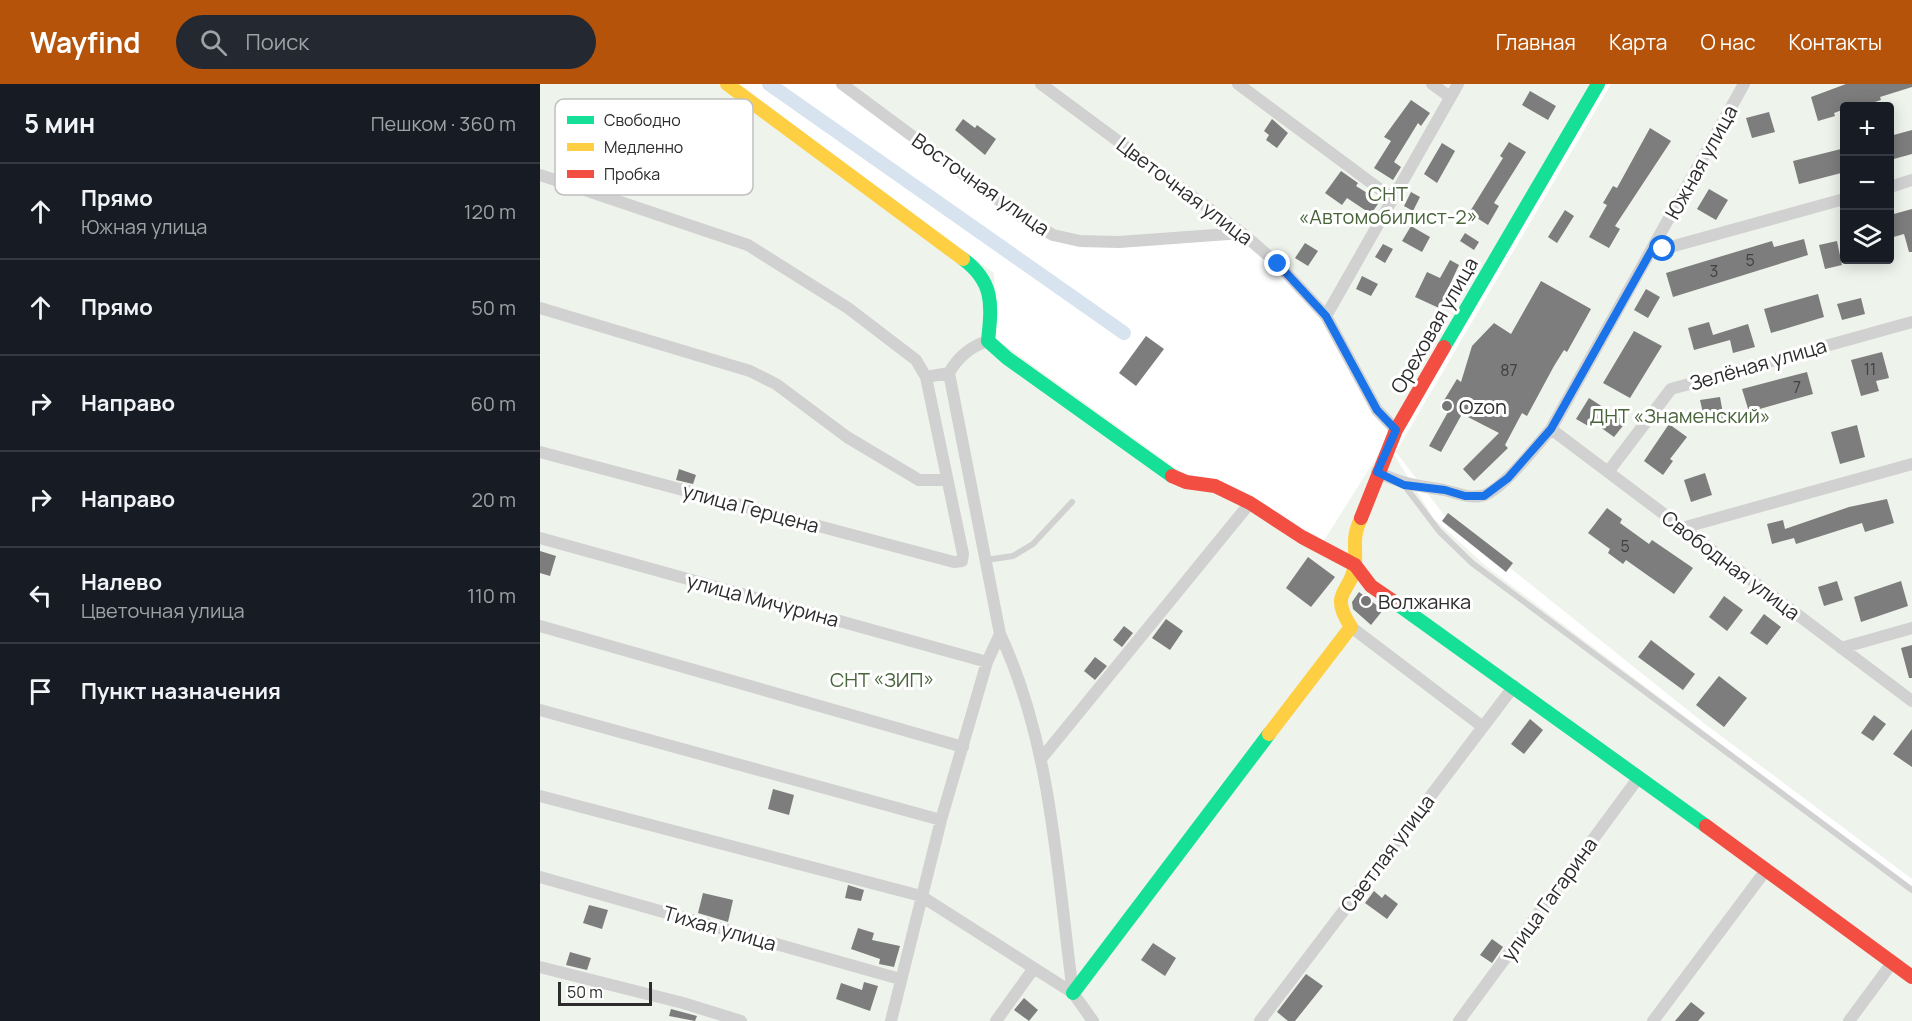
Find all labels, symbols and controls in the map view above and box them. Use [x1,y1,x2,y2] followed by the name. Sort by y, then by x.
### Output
[176,15,596,69] search box
[30,23,140,61] text: Wayfind
[197,26,230,59] icon: search
[245,27,309,57] text: Поиск
[1496,28,1576,56] text: Главная
[1609,28,1667,56] text: Карта
[1700,28,1756,56] text: О нас
[1789,28,1882,56] text: Контакты
[555,99,753,195] legend
[1659,100,1743,224] street label: Южная улица
[1840,102,1894,264] map controls
[1840,102,1894,156] button: +
[24,105,95,141] text: 5 мин
[604,109,681,131] text: Свободно
[371,110,516,137] text: Пешком · 360 m
[907,126,1055,242] street label: Восточная улица
[1111,131,1259,251] street label: Цветочная улица
[604,136,683,158] text: Медленно
[1840,156,1894,210] button: −
[604,163,660,185] text: Пробка
[1299,180,1477,230] park label: СНТ «Автомобилист-2»
[81,183,153,213] text: Прямо
[24,195,57,228] icon: ahead
[464,198,516,225] text: 120 m
[1840,210,1894,264] button: layers
[81,213,207,240] text: Южная улица
[1649,235,1675,261] route start
[1745,249,1755,271] house number: 5
[1264,250,1290,276] route end
[1384,252,1484,398] street label: Ореховая улица
[1710,260,1718,282] house number: 3
[24,291,57,324] icon: ahead
[81,292,153,322] text: Прямо
[471,294,516,321] text: 50 m
[1686,332,1830,396] street label: Зелёная улица
[1864,358,1876,380] house number: 11
[1500,359,1518,381] house number: 87
[1793,376,1801,398] house number: 7
[24,387,57,420] icon: right
[81,388,175,418] text: Направо
[470,390,516,417] text: 60 m
[1459,393,1507,420] place label: Ozon
[1440,399,1454,413] marker: Ozon
[1589,402,1771,429] park label: ДНТ «Знаменский»
[680,477,822,539] street label: улица Герцена
[24,483,57,516] icon: right
[81,484,175,514] text: Направо
[471,486,516,513] text: 20 m
[1656,504,1806,626] street label: Свободная улица
[1620,535,1630,557] house number: 5
[81,567,162,597] text: Налево
[684,567,842,633] street label: улица Мичурина
[24,579,57,612] icon: left
[467,582,516,609] text: 110 m
[1378,588,1471,615] place label: Волжанка
[1359,594,1373,608] marker: Волжанка
[81,597,245,624] text: Цветочная улица
[830,666,934,693] park label: СНТ «ЗИП»
[24,675,57,708] icon: arrive
[81,676,281,706] text: Пункт назначения
[1334,789,1440,917] street label: Светлая улица
[1495,832,1603,966] street label: улица Гагарина
[660,899,780,957] street label: Тихая улица
[558,979,652,1006] scale bar
[567,981,603,1003] text: 50 m

